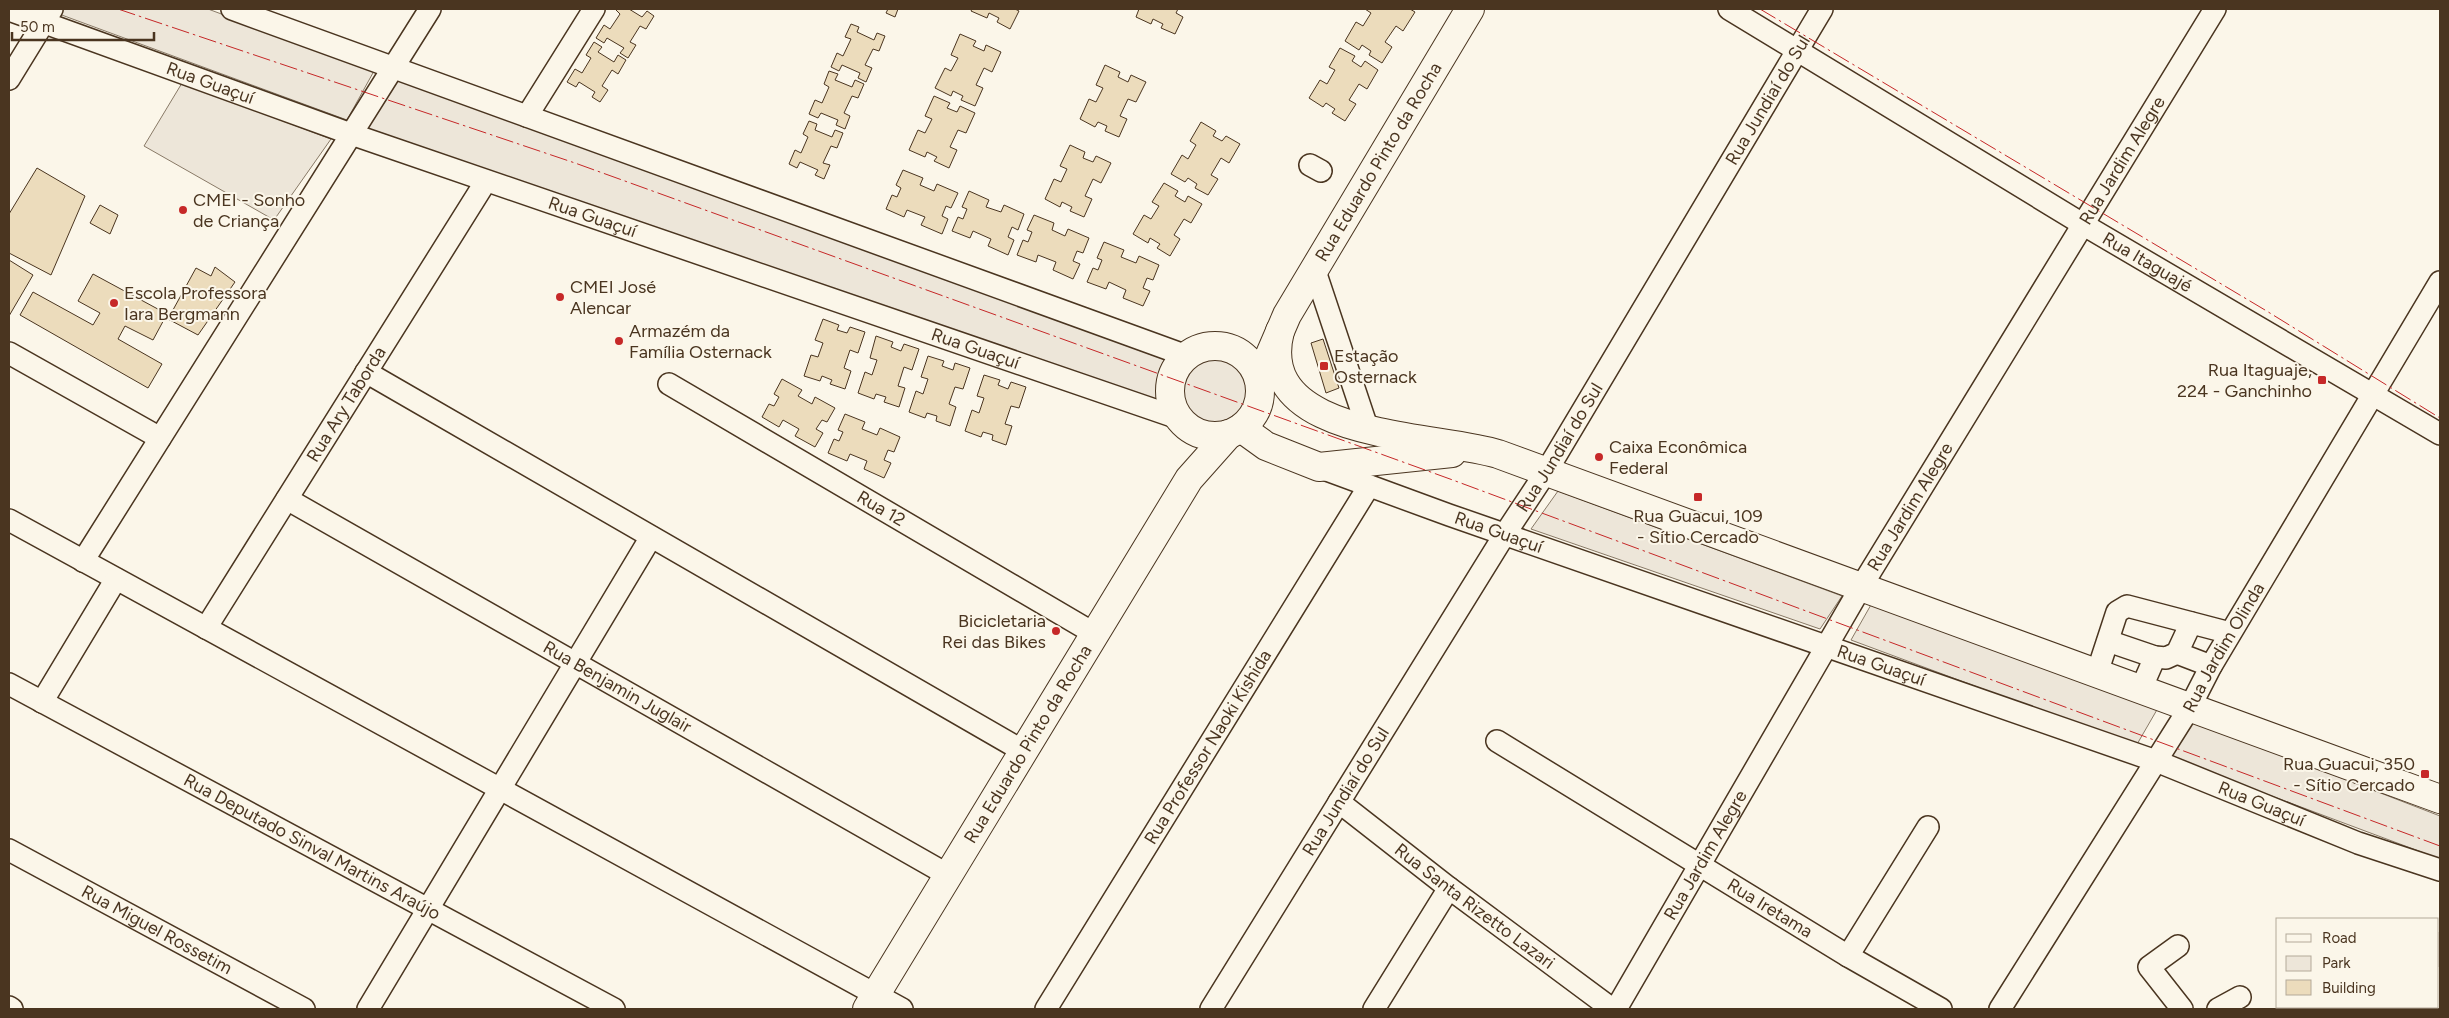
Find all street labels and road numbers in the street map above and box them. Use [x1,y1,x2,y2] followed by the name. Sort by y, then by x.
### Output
[1721,31,1815,169] street label: Rua Jundiaí do Sul
[163,57,258,109] street label: Rua Guaçuí
[1310,58,1446,266] street label: Rua Eduardo Pinto da Rocha
[2075,92,2170,229] street label: Rua Jardim Alegre
[545,192,640,242] street label: Rua Guaçuí
[2099,227,2196,297] street label: Rua Itaguajé
[928,323,1023,374] street label: Rua Guaçuí
[302,342,391,466] street label: Rua Ary Taborda
[1512,379,1608,516] street label: Rua Jundiaí do Sul
[1862,438,1958,575] street label: Rua Jardim Alegre
[853,486,909,531] street label: Rua 12
[1452,507,1546,558] street label: Rua Guaçuí
[2178,579,2269,716] street label: Rua Jardim Olinda
[539,636,695,738] street label: Rua Benjamin Juglair
[1834,640,1929,691] street label: Rua Guaçuí
[959,641,1097,847] street label: Rua Eduardo Pinto da Rocha
[1139,646,1276,848] street label: Rua Professor Naoki Kishida
[1298,723,1394,860] street label: Rua Jundiaí do Sul
[180,769,444,925] street label: Rua Deputado Sinval Martins Araújo
[2215,776,2309,832] street label: Rua Guaçuí
[1659,786,1752,924] street label: Rua Jardim Alegre
[1390,839,1559,974] street label: Rua Santa Rizetto Lazari
[1723,874,1817,943] street label: Rua Iretama
[78,880,236,979] street label: Rua Miguel Rossetim

